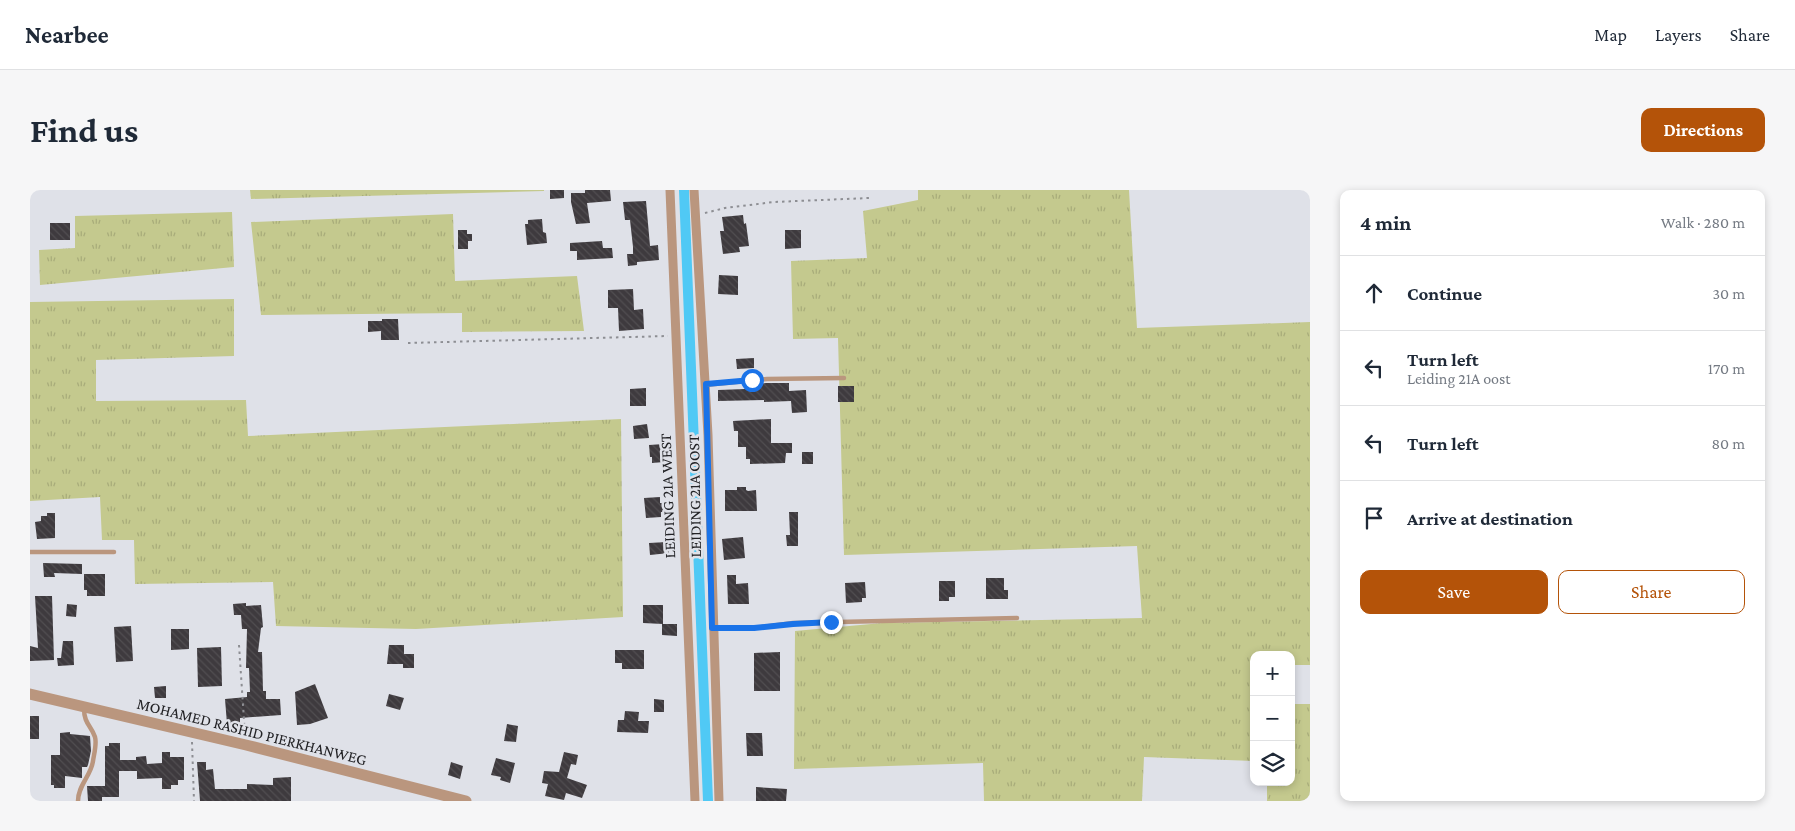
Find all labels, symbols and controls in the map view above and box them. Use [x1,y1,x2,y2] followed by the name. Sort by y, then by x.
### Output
[25,21,109,48] text: Nearbee
[1594,25,1627,45] text: Map
[1655,25,1702,45] text: Layers
[1730,25,1770,45] text: Share
[1641,108,1765,152] button: Directions
[30,111,138,150] text: Find us
[1360,211,1411,235] text: 4 min
[1661,214,1745,231] text: Walk · 280 m
[1360,279,1388,307] icon: ahead
[1407,283,1482,304] text: Continue
[1713,285,1745,302] text: 30 m
[1407,349,1479,370] text: Turn left
[1360,354,1388,382] icon: left
[1708,360,1745,377] text: 170 m
[741,369,764,392] route start
[1407,370,1511,387] text: Leiding 21A oost
[1360,429,1388,457] icon: left
[657,433,678,559] street label: LEIDING 21A WEST
[1407,433,1479,454] text: Turn left
[685,434,704,558] street label: LEIDING 21A OOST
[1711,435,1745,452] text: 80 m
[1360,504,1388,532] icon: arrive
[1407,508,1573,529] text: Arrive at destination
[1360,570,1548,614] button: Save
[1558,570,1745,614] button: Share
[820,611,843,634] route end
[1250,651,1295,786] map controls
[1250,651,1295,696] button: +
[135,695,369,768] street label: MOHAMED RASHID PIERKHANWEG
[1250,696,1295,741] button: −
[1250,741,1295,786] button: layers

